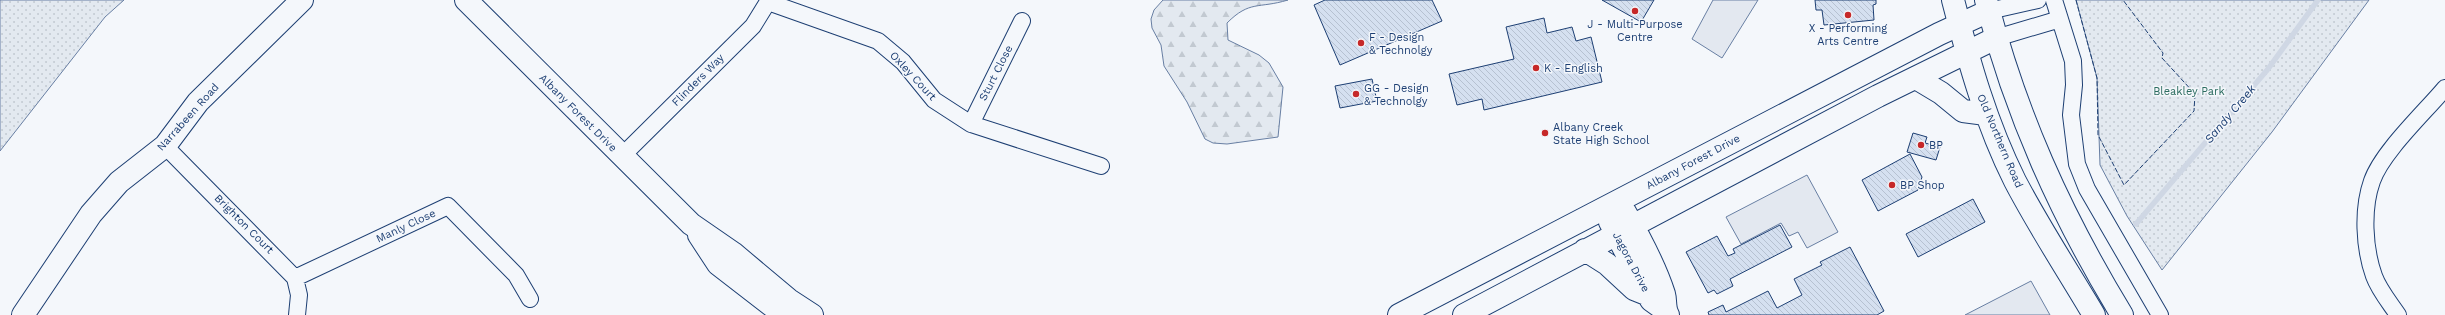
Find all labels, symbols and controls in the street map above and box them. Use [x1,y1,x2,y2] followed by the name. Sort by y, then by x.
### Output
[1630,6,1640,16] marker: J - Multi-Purpose Centre
[1843,10,1853,20] marker: X - Performing Arts Centre
[1587,18,1683,44] place label: J - Multi-Purpose Centre
[1809,22,1887,48] place label: X - Performing Arts Centre
[1369,31,1433,57] place label: F - Design & Technolgy
[1356,38,1366,48] marker: F - Design & Technolgy
[976,43,1016,103] street label: Sturt Close
[887,49,939,103] street label: Oxley Court
[669,51,727,109] street label: Flinders Way
[1544,62,1603,75] place label: K - English
[1531,63,1541,73] marker: K - English
[536,71,620,155] street label: Albany Forest Drive
[154,81,222,153] street label: Narrabeen Road
[1364,82,1429,108] place label: GG - Design & Technolgy
[2201,82,2259,146] water label: Sandy Creek
[2153,85,2225,98] park label: Bleakley Park
[1351,89,1361,99] marker: GG - Design & Technolgy
[1974,92,2026,190] street label: Old Northern Road
[1553,121,1650,147] place label: Albany Creek State High School
[1540,128,1550,138] marker: Albany Creek State High School
[1644,132,1742,192] street label: Albany Forest Drive
[1929,139,1943,152] place label: BP
[1916,140,1926,150] marker: BP
[1900,179,1945,192] place label: BP Shop
[1887,180,1897,190] marker: BP Shop
[212,192,277,257] street label: Brighton Court
[374,207,438,245] street label: Manly Close
[1610,230,1652,294] street label: Jagora Drive

